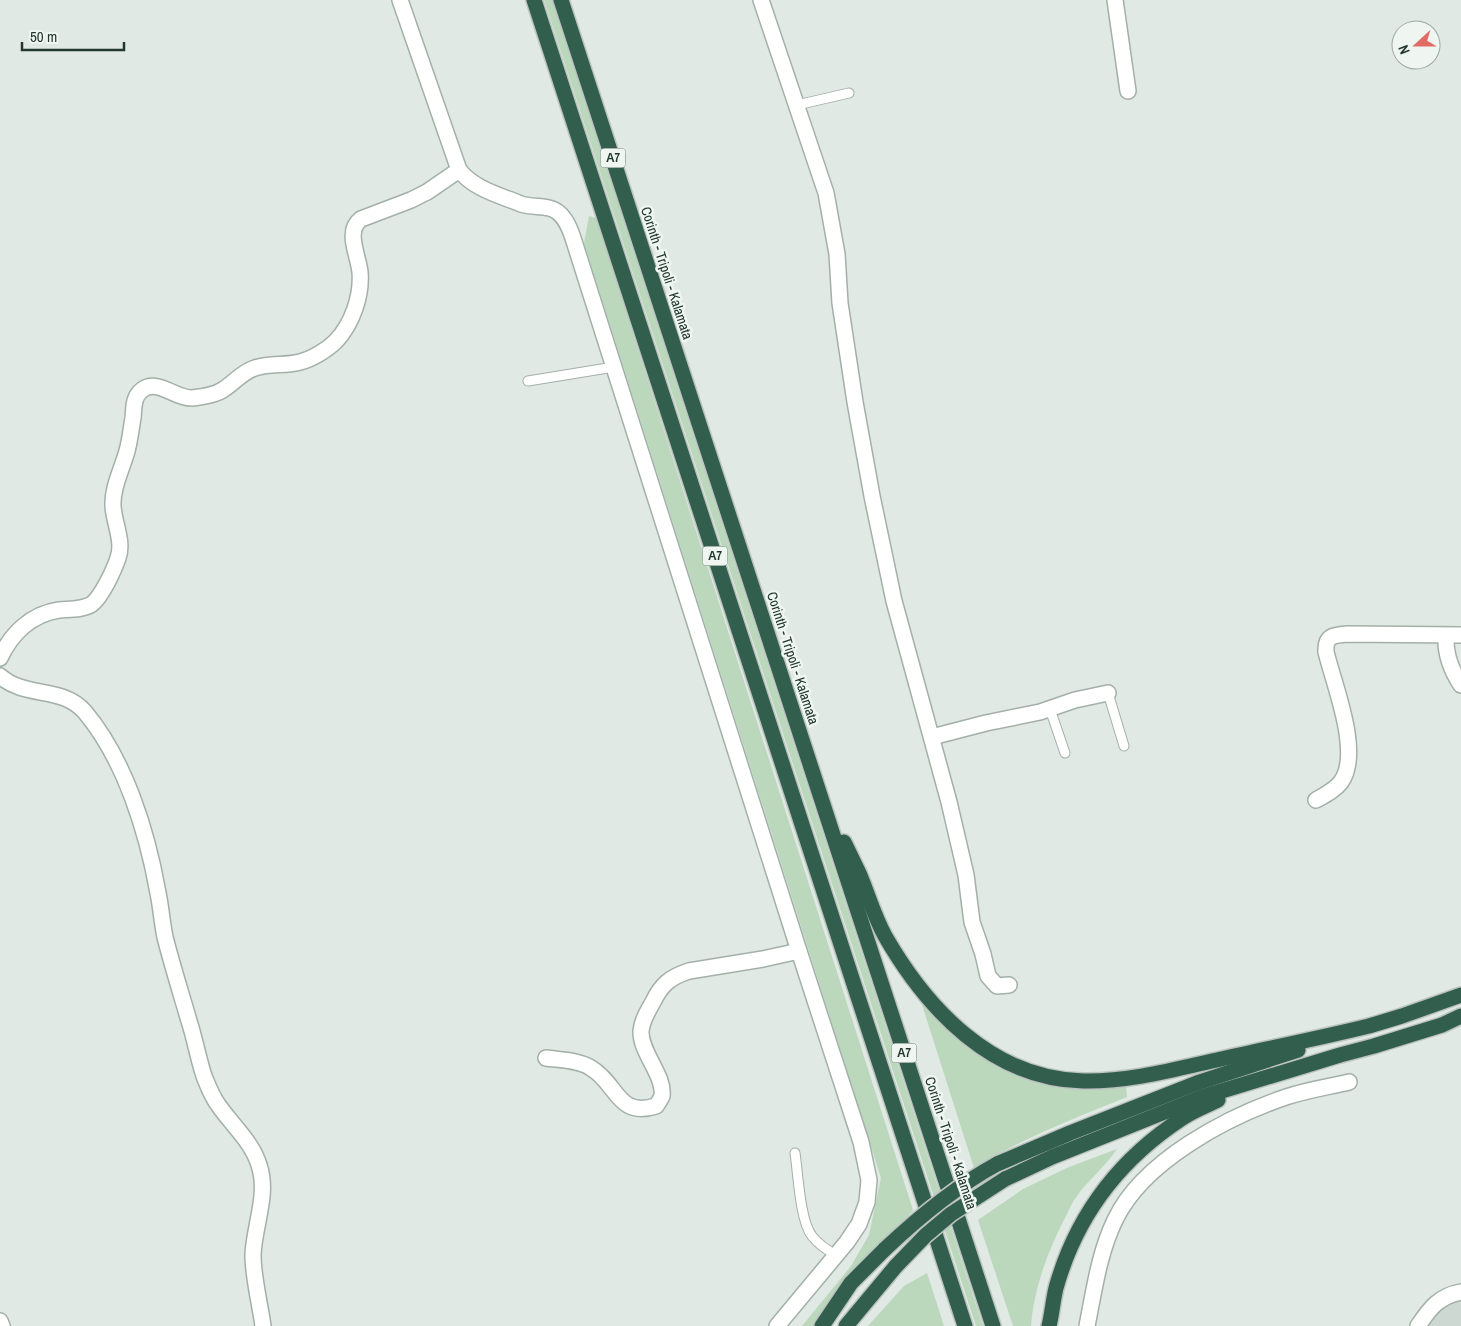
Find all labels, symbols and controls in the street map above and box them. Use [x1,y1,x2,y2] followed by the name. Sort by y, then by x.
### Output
[22,20,125,52] scale bar
[1391,20,1441,70] north arrow
[30,26,57,47] text: 50 m
[1394,43,1414,57] text: N
[600,148,626,168] road number: Α7
[637,204,697,342] street label: Corinth - Tripoli - Kalamata
[702,546,728,566] road number: Α7
[763,589,823,727] street label: Corinth - Tripoli - Kalamata
[892,1044,916,1062] road number: Α7
[921,1074,981,1212] street label: Corinth - Tripoli - Kalamata

